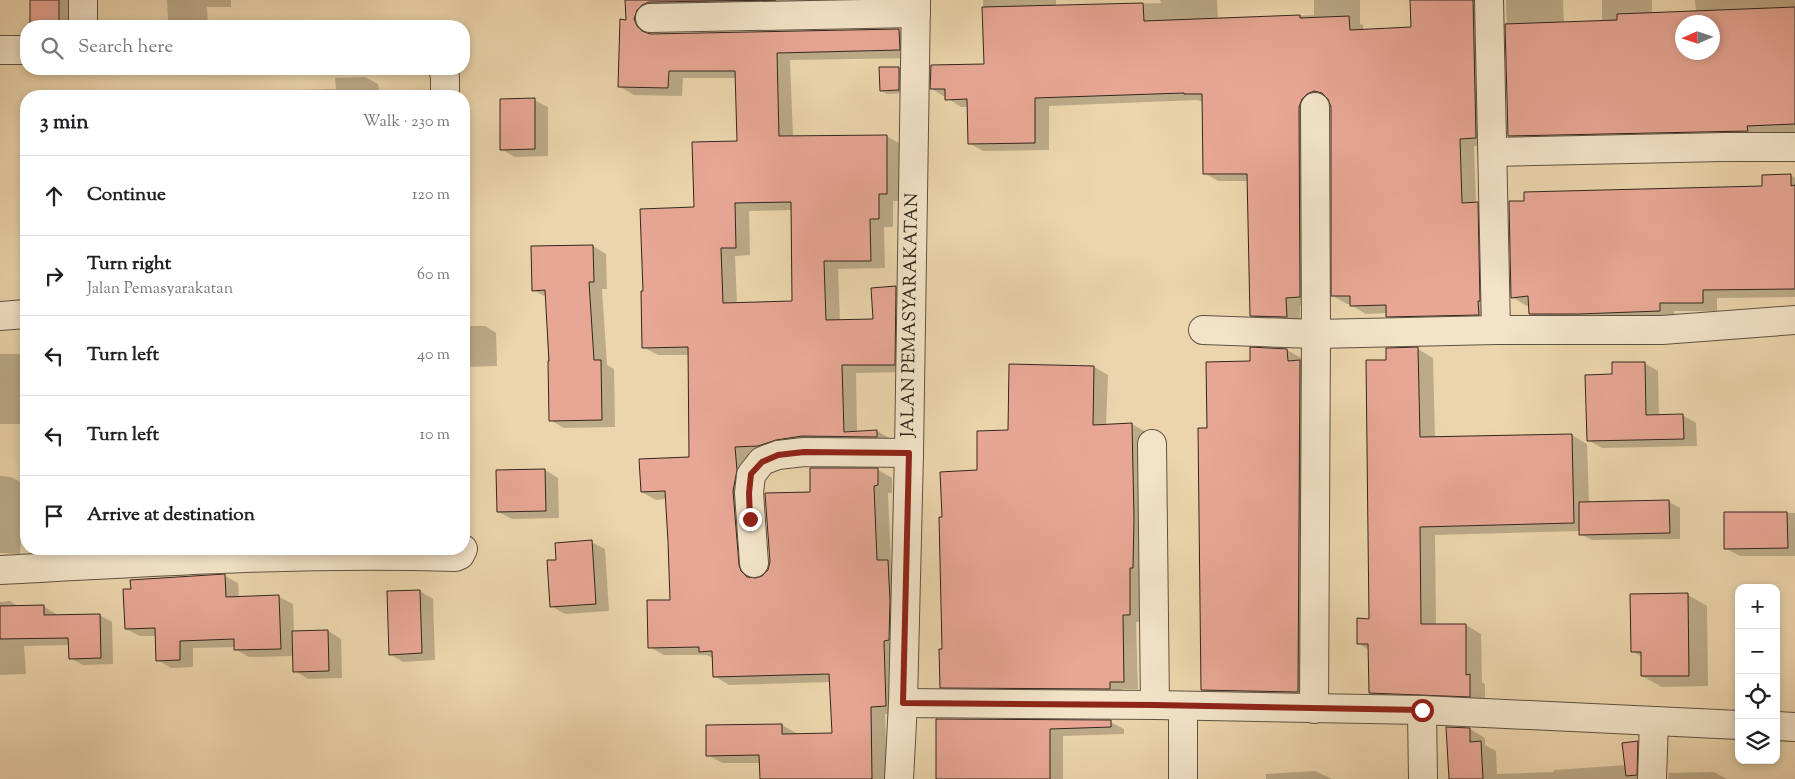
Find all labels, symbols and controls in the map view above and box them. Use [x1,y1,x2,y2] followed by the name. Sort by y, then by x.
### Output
[1675,15,1720,60] north arrow
[20,20,470,75] search box
[38,34,66,62] icon: search
[78,34,173,61] text: Search here
[40,108,89,138] text: 3 min
[363,111,450,134] text: Walk · 230 m
[40,182,68,210] icon: ahead
[87,182,166,209] text: Continue
[412,184,450,207] text: 120 m
[896,193,926,438] street label: JALAN PEMASYARAKATAN
[87,251,171,278] text: Turn right
[40,262,68,290] icon: right
[417,264,450,287] text: 60 m
[87,278,233,301] text: Jalan Pemasyarakatan
[40,342,68,370] icon: left
[87,342,159,369] text: Turn left
[417,344,450,367] text: 40 m
[40,422,68,450] icon: left
[87,422,159,449] text: Turn left
[420,424,450,447] text: 10 m
[40,502,68,530] icon: arrive
[87,502,255,529] text: Arrive at destination
[739,508,762,531] route end
[1735,584,1780,764] map controls
[1735,584,1780,629] button: +
[1735,629,1780,674] button: −
[1735,674,1780,719] button: locate
[1411,699,1434,722] route start
[1735,719,1780,764] button: layers

